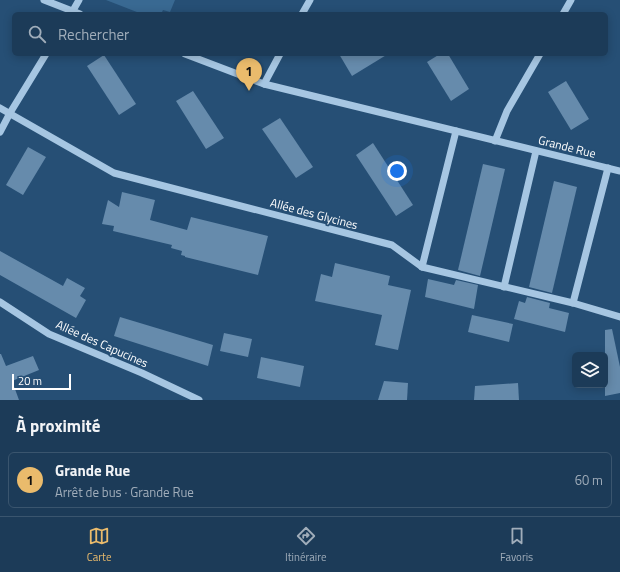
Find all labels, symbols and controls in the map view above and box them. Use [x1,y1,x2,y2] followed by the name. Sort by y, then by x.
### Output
[12,12,608,56] search box
[26,23,48,45] icon: search
[58,23,129,46] text: Rechercher
[236,58,262,91] pin: 1
[536,130,598,163] street label: Grande Rue
[387,161,407,181] your location
[268,193,360,234] street label: Allée des Glycines
[53,315,152,373] street label: Allée des Capucines
[572,352,608,388] map controls
[572,352,608,388] button: layers
[12,372,71,391] scale bar
[18,373,42,389] text: 20 m
[16,413,100,439] text: À proximité
[55,459,130,482] text: Grande Rue
[26,470,34,490] text: 1
[575,470,603,490] text: 60 m
[55,482,194,502] text: Arrêt de bus · Grande Rue
[87,525,111,565] tab: Carte
[285,525,326,565] tab: Itinéraire
[500,525,533,565] tab: Favoris

